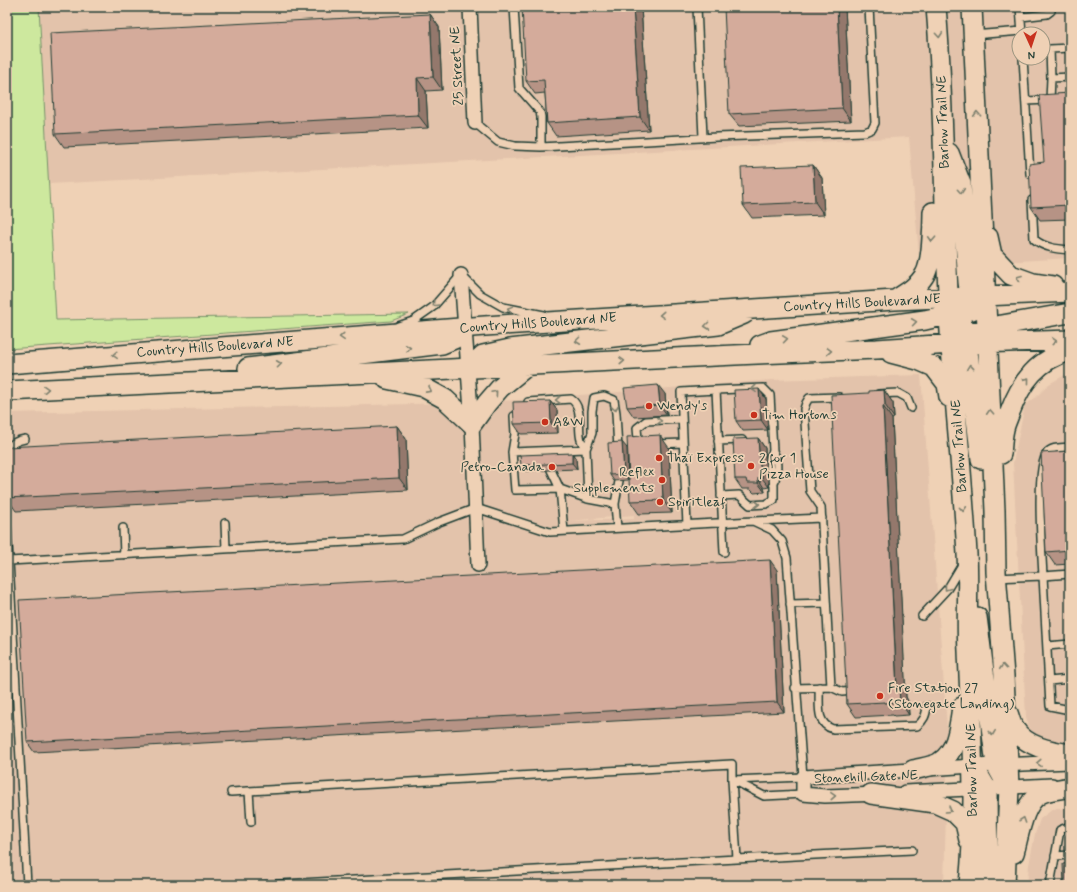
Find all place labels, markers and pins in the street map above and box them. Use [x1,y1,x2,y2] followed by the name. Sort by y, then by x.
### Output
[657,397,707,415] place label: Wendy's
[644,401,654,411] marker: Wendy's
[762,406,837,424] place label: Tim Hortons
[749,410,759,420] marker: Tim Hortons
[553,413,583,431] place label: A&W
[540,417,550,427] marker: A&W
[667,449,744,467] place label: Thaï Express
[759,449,829,483] place label: 2 for 1 Pizza House
[654,453,664,463] marker: Thaï Express
[460,458,545,476] place label: Petro-Canada
[746,461,756,471] marker: 2 for 1 Pizza House
[547,462,557,472] marker: Petro-Canada
[574,463,655,497] place label: Reflex Supplements
[657,475,667,485] marker: Reflex Supplements
[668,493,726,511] place label: Spiritleaf
[655,497,665,507] marker: Spiritleaf
[888,679,1014,713] place label: Fire Station 27 (Stonegate Landing)
[875,691,885,701] marker: Fire Station 27 (Stonegate Landing)

